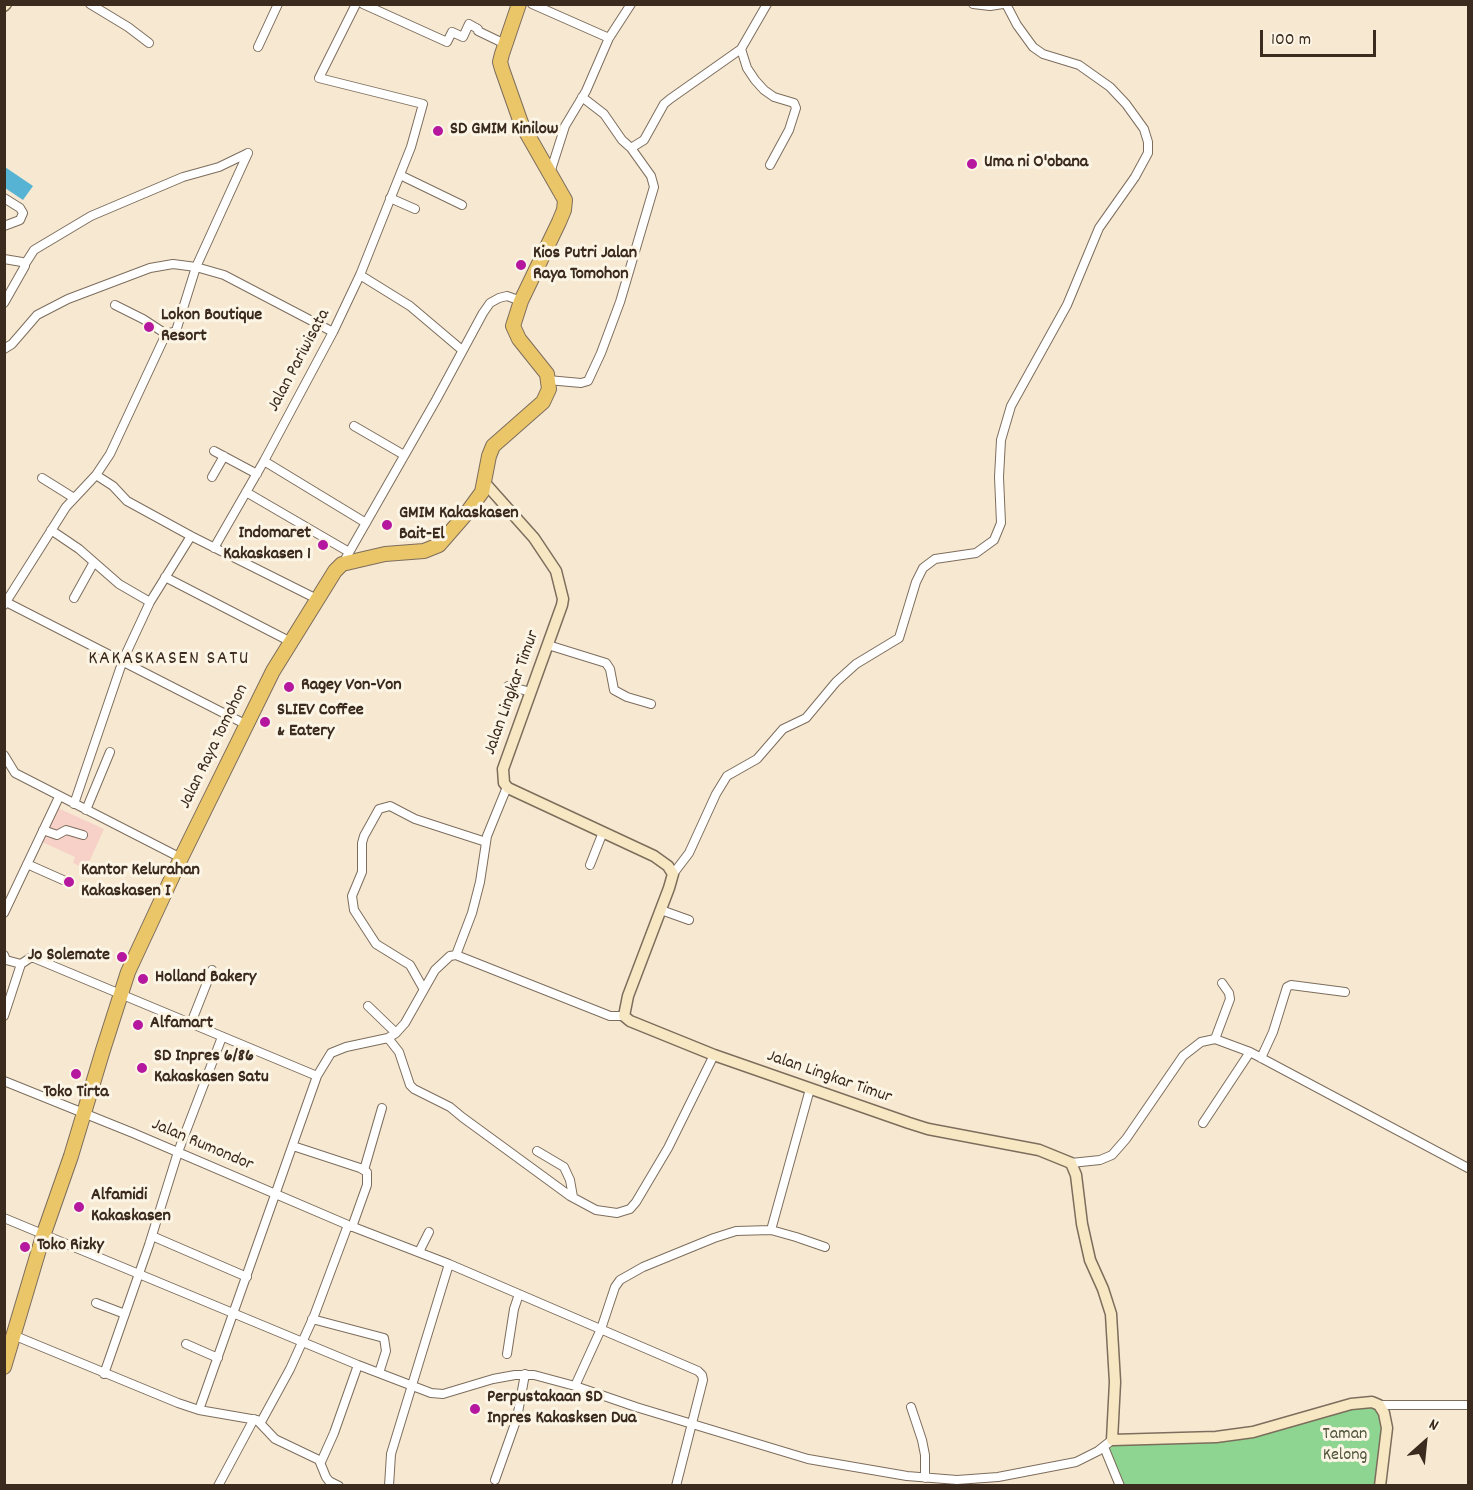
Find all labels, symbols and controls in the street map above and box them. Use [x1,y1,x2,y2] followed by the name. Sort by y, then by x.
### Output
[1263,18,1378,56] scale bar
[1271,28,1311,53] text: 100 m
[450,120,558,142] place label: SD GMIM Kinilow
[431,124,445,138] marker: SD GMIM Kinilow
[984,153,1088,175] place label: Uma ni O'obana
[965,157,979,171] marker: Uma ni O'obana
[533,244,637,286] place label: Kios Putri Jalan Raya Tomohon
[514,258,528,272] marker: Kios Putri Jalan Raya Tomohon
[161,306,262,348] place label: Lokon Boutique Resort
[264,306,336,416] street label: Jalan Pariwisata
[142,320,156,334] marker: Lokon Boutique Resort
[399,504,519,546] place label: GMIM Kakaskasen Bait-El
[380,518,394,532] marker: GMIM Kakaskasen Bait-El
[223,524,311,566] place label: Indomaret Kakaskasen 1
[316,538,330,552] marker: Indomaret Kakaskasen 1
[480,628,546,758] street label: Jalan Lingkar Timur
[88,648,250,672] district label: KAKASKASEN SATU
[301,676,402,698] place label: Ragey Von-Von
[282,680,296,694] marker: Ragey Von-Von
[176,681,254,813] street label: Jalan Raya Tomohon
[277,701,364,744] place label: SLIEV Coffee & Eatery
[258,715,272,729] marker: SLIEV Coffee & Eatery
[81,861,200,904] place label: Kantor Kelurahan Kakaskasen I
[62,875,76,889] marker: Kantor Kelurahan Kakaskasen I
[28,946,110,968] place label: Jo Solemate
[115,950,129,964] marker: Jo Solemate
[155,968,256,990] place label: Holland Bakery
[136,972,150,986] marker: Holland Bakery
[150,1014,213,1036] place label: Alfamart
[131,1018,145,1032] marker: Alfamart
[764,1046,894,1110] street label: Jalan Lingkar Timur
[154,1047,269,1090] place label: SD Inpres 6/86 Kakaskasen Satu
[135,1061,149,1075] marker: SD Inpres 6/86 Kakaskasen Satu
[69,1067,83,1081] marker: Toko Tirta
[43,1083,109,1105] place label: Toko Tirta
[148,1115,256,1177] street label: Jalan Rumondor
[91,1186,171,1228] place label: Alfamidi Kakaskasen
[72,1200,86,1214] marker: Alfamidi Kakaskasen
[37,1236,104,1258] place label: Toko Rizky
[18,1240,32,1254] marker: Toko Rizky
[487,1388,636,1430] place label: Perpustakaan SD Inpres Kakasksen Dua
[468,1402,482,1416] marker: Perpustakaan SD Inpres Kakasksen Dua
[1395,1412,1455,1472] north arrow
[1425,1413,1442,1438] text: N
[1323,1425,1367,1468] park label: Taman Kelong

